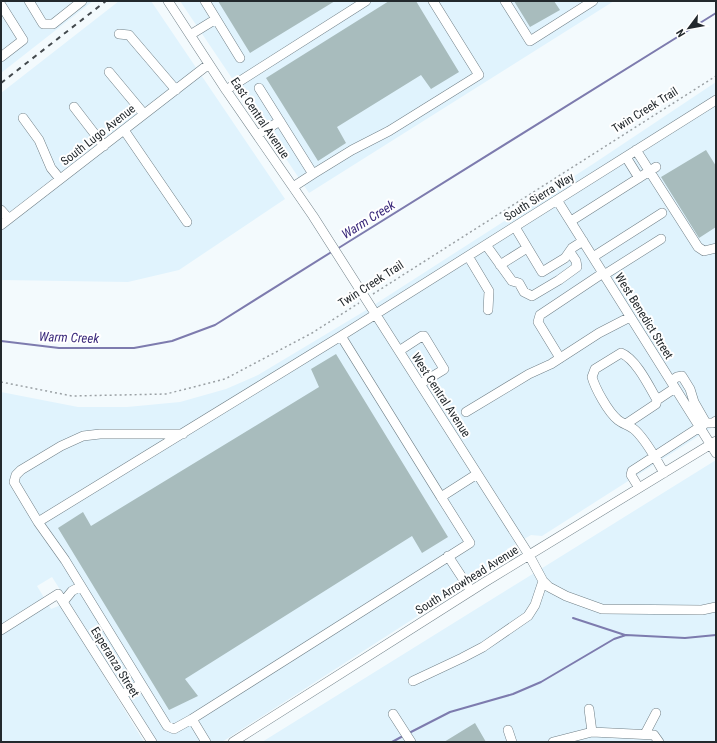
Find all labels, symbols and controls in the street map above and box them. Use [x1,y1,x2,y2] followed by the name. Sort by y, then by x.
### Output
[669,8,709,48] north arrow
[674,27,688,39] text: N
[228,75,292,161] street label: East Central Avenue
[609,84,681,136] street label: Twin Creek Trail
[58,101,138,168] street label: South Lugo Avenue
[501,170,577,224] street label: South Sierra Way
[339,197,398,242] water label: Warm Creek
[336,258,406,310] street label: Twin Creek Trail
[612,270,676,362] street label: West Benedict Street
[39,329,100,346] water label: Warm Creek
[409,350,474,440] street label: West Central Avenue
[413,542,521,617] street label: South Arrowhead Avenue
[88,624,142,700] street label: Esperanza Street

